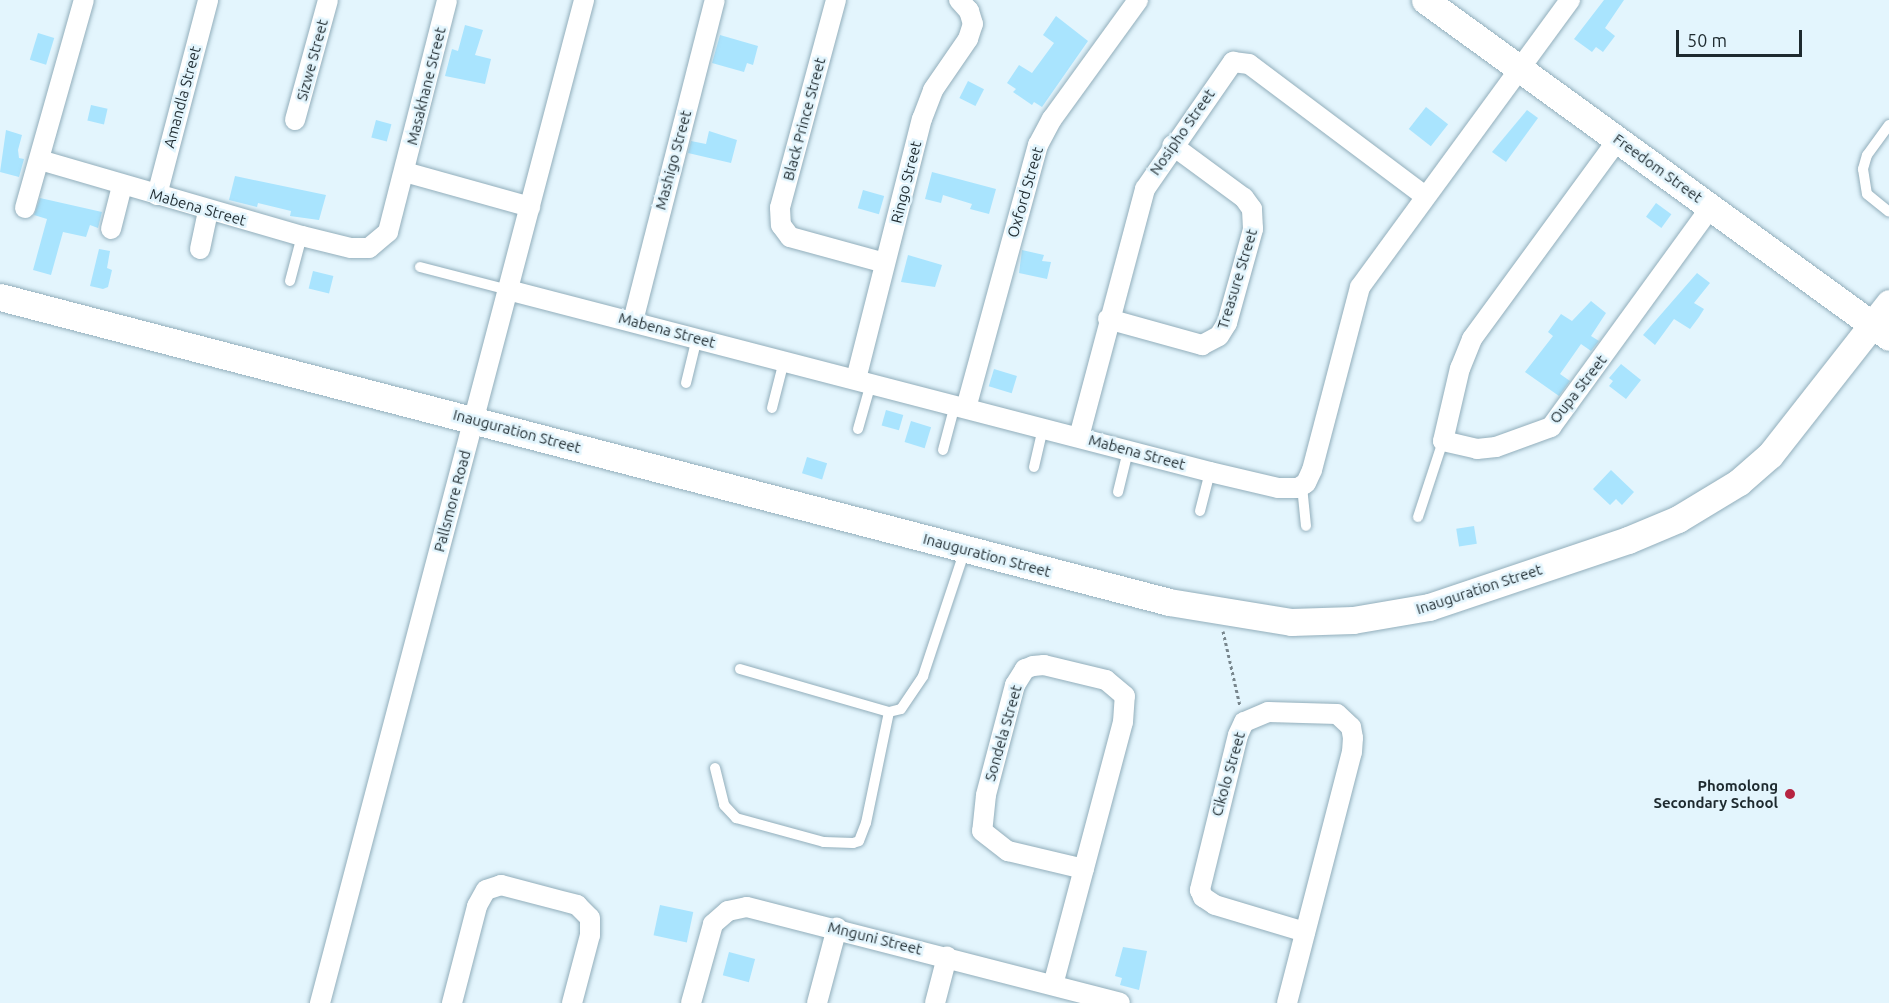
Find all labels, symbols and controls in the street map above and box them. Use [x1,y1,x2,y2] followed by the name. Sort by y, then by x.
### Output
[292,17,332,103] street label: Sizwe Street
[1679,18,1805,56] scale bar
[403,25,449,147] street label: Masakhane Street
[1687,30,1727,50] text: 50 m
[160,44,204,150] street label: Amandla Street
[779,56,829,182] street label: Black Prince Street
[1146,85,1218,179] street label: Nosipho Street
[651,108,695,212] street label: Mashigo Street
[1610,130,1706,206] street label: Freedom Street
[887,139,925,225] street label: Ringo Street
[1003,145,1047,239] street label: Oxford Street
[148,185,248,229] street label: Mabena Street
[1213,227,1261,331] street label: Treasure Street
[617,308,717,352] street label: Mabena Street
[1546,351,1610,427] street label: Oupa Street
[451,405,583,457] street label: Inauguration Street
[1087,430,1187,474] street label: Mabena Street
[430,448,474,554] street label: Pallsmore Road
[921,529,1053,581] street label: Inauguration Street
[1414,560,1544,618] street label: Inauguration Street
[981,683,1025,783] street label: Sondela Street
[1207,730,1249,818] street label: Cikolo Street
[1653,776,1778,811] place label: Phomolong Secondary School
[1783,787,1797,801] marker: Phomolong Secondary School
[826,918,924,958] street label: Mnguni Street

